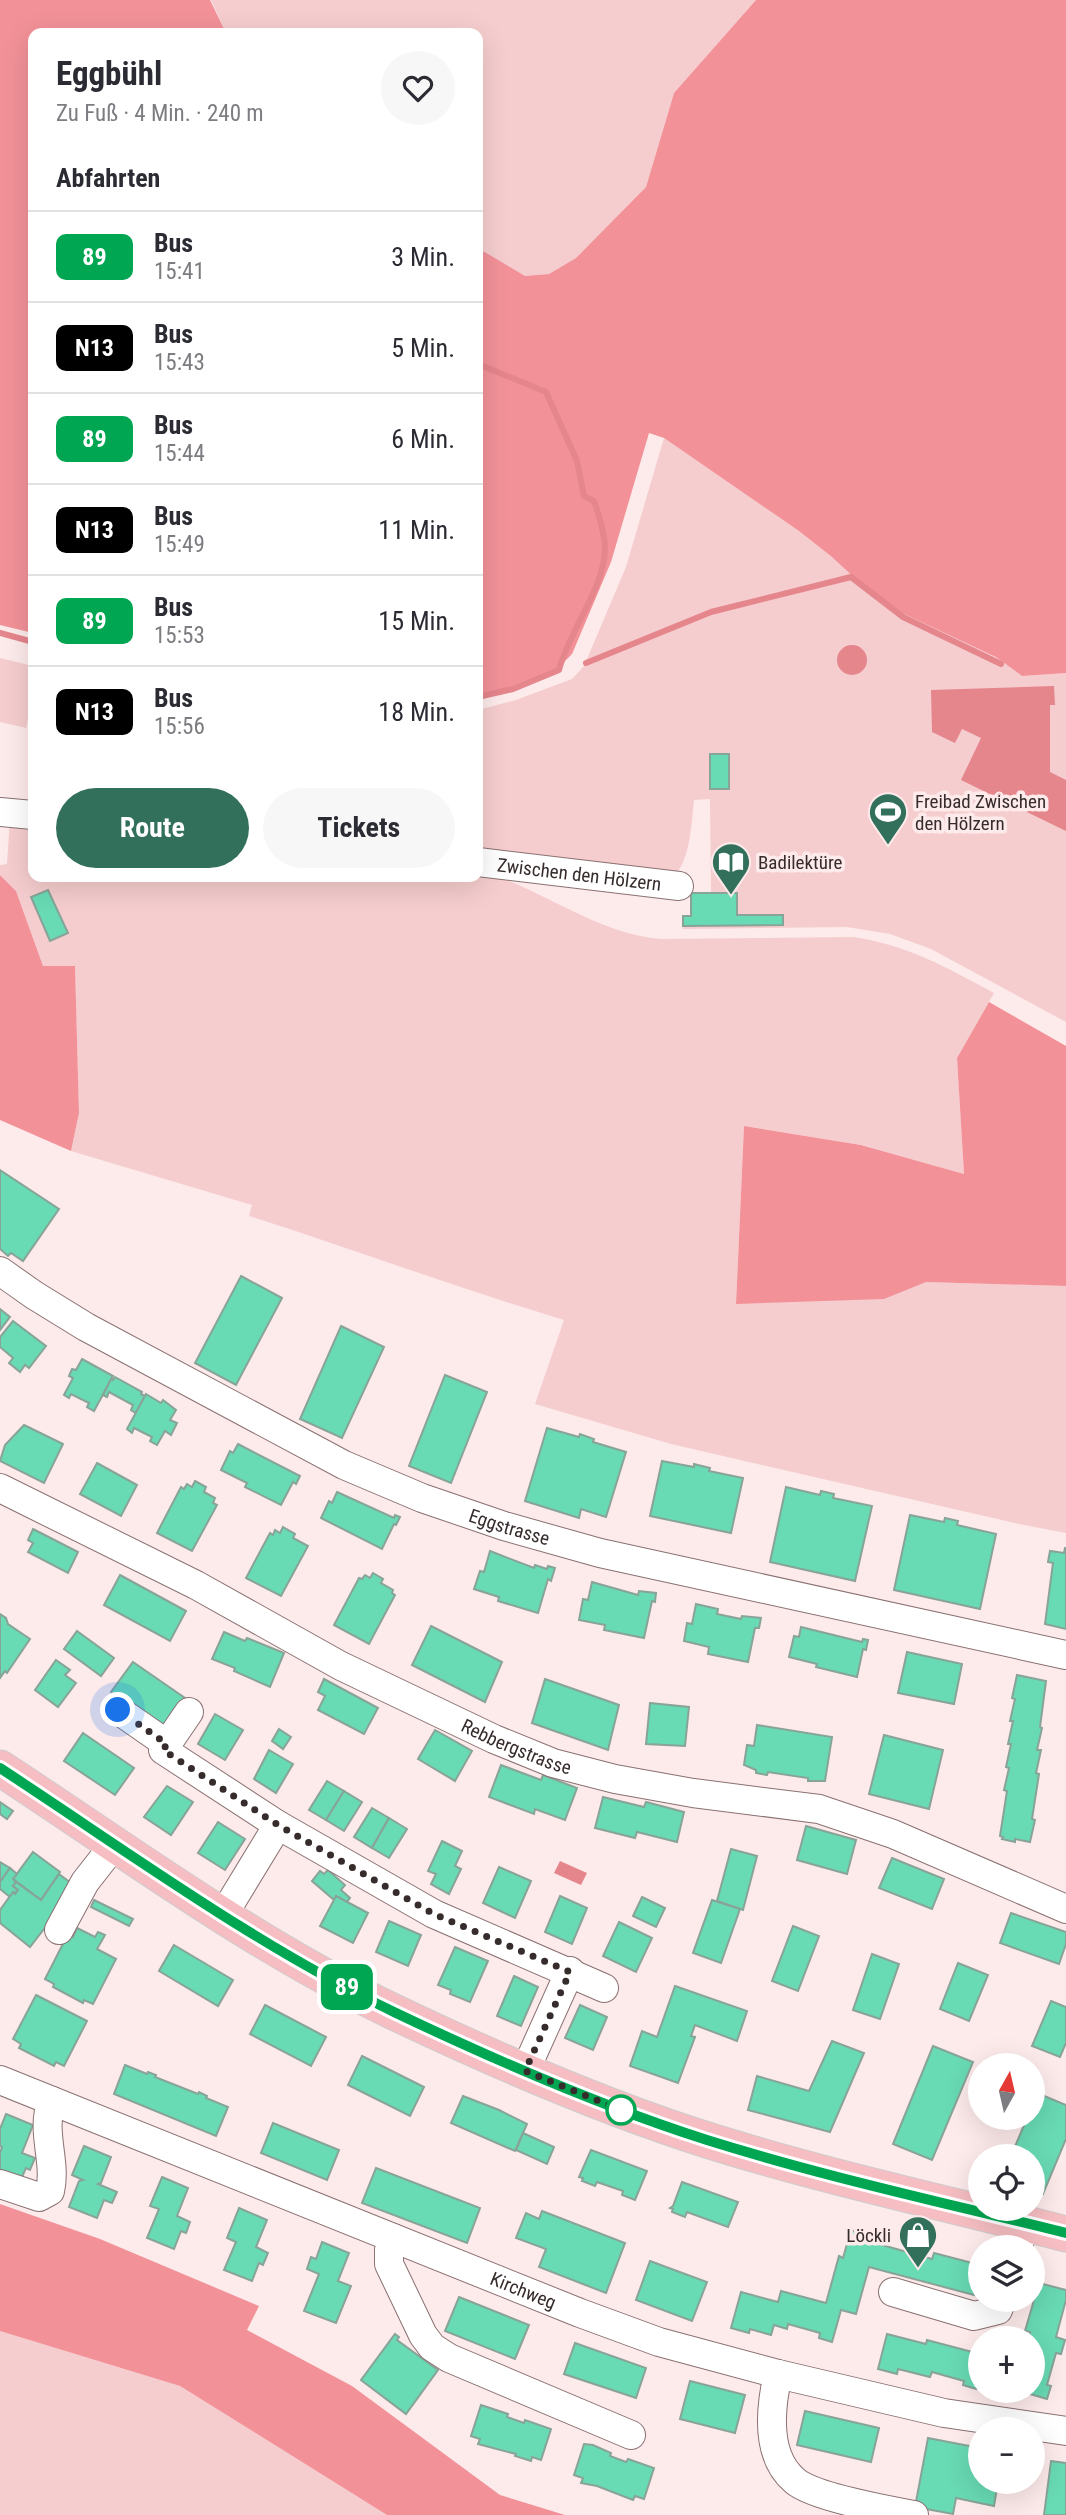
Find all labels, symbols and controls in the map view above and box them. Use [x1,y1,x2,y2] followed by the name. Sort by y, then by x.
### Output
[381,51,455,125] button: heart
[56,54,162,93] text: Eggbühl
[56,100,264,127] text: Zu Fuß · 4 Min. · 240 m
[56,163,160,193] text: Abfahrten
[154,228,193,258] text: Bus
[391,242,455,272] text: 3 Min.
[82,243,107,271] text: 89
[154,258,205,285] text: 15:41
[154,319,193,349] text: Bus
[391,333,455,363] text: 5 Min.
[75,334,114,362] text: N13
[154,349,205,376] text: 15:43
[154,410,193,440] text: Bus
[391,424,455,454] text: 6 Min.
[82,425,107,453] text: 89
[154,440,205,467] text: 15:44
[154,501,193,531] text: Bus
[378,515,455,545] text: 11 Min.
[75,516,114,544] text: N13
[154,531,205,558] text: 15:49
[154,592,193,622] text: Bus
[378,606,455,636] text: 15 Min.
[82,607,107,635] text: 89
[154,622,205,649] text: 15:53
[154,683,193,713] text: Bus
[378,697,455,727] text: 18 Min.
[75,698,114,726] text: N13
[154,713,205,740] text: 15:56
[56,788,249,868] button: Route
[263,788,455,868] button: Tickets
[915,790,1046,835] place label: Freibad Zwischen den Hölzern
[867,791,909,846] sports icon: Freibad Zwischen den Hölzern
[710,841,752,896] library icon: Badilektüre
[758,851,843,874] place label: Badilektüre
[496,853,663,896] street label: Zwischen den Hölzern
[466,1504,552,1550] street label: Eggstrasse
[100,1692,135,1727] your location
[458,1714,574,1779] street label: Rebbergstrasse
[316,1964,378,2010] line badge: 89
[335,1973,359,2001] text: 89
[968,2053,1045,2130] north arrow
[968,2053,1045,2494] map controls
[606,2095,636,2125] unlabelled marker
[968,2144,1045,2221] button: locate
[897,2214,939,2269] shop icon: Löckli
[846,2224,891,2247] place label: Löckli
[968,2235,1045,2312] button: layers
[487,2267,559,2314] street label: Kirchweg
[968,2326,1045,2403] button: +
[968,2417,1045,2494] button: −

